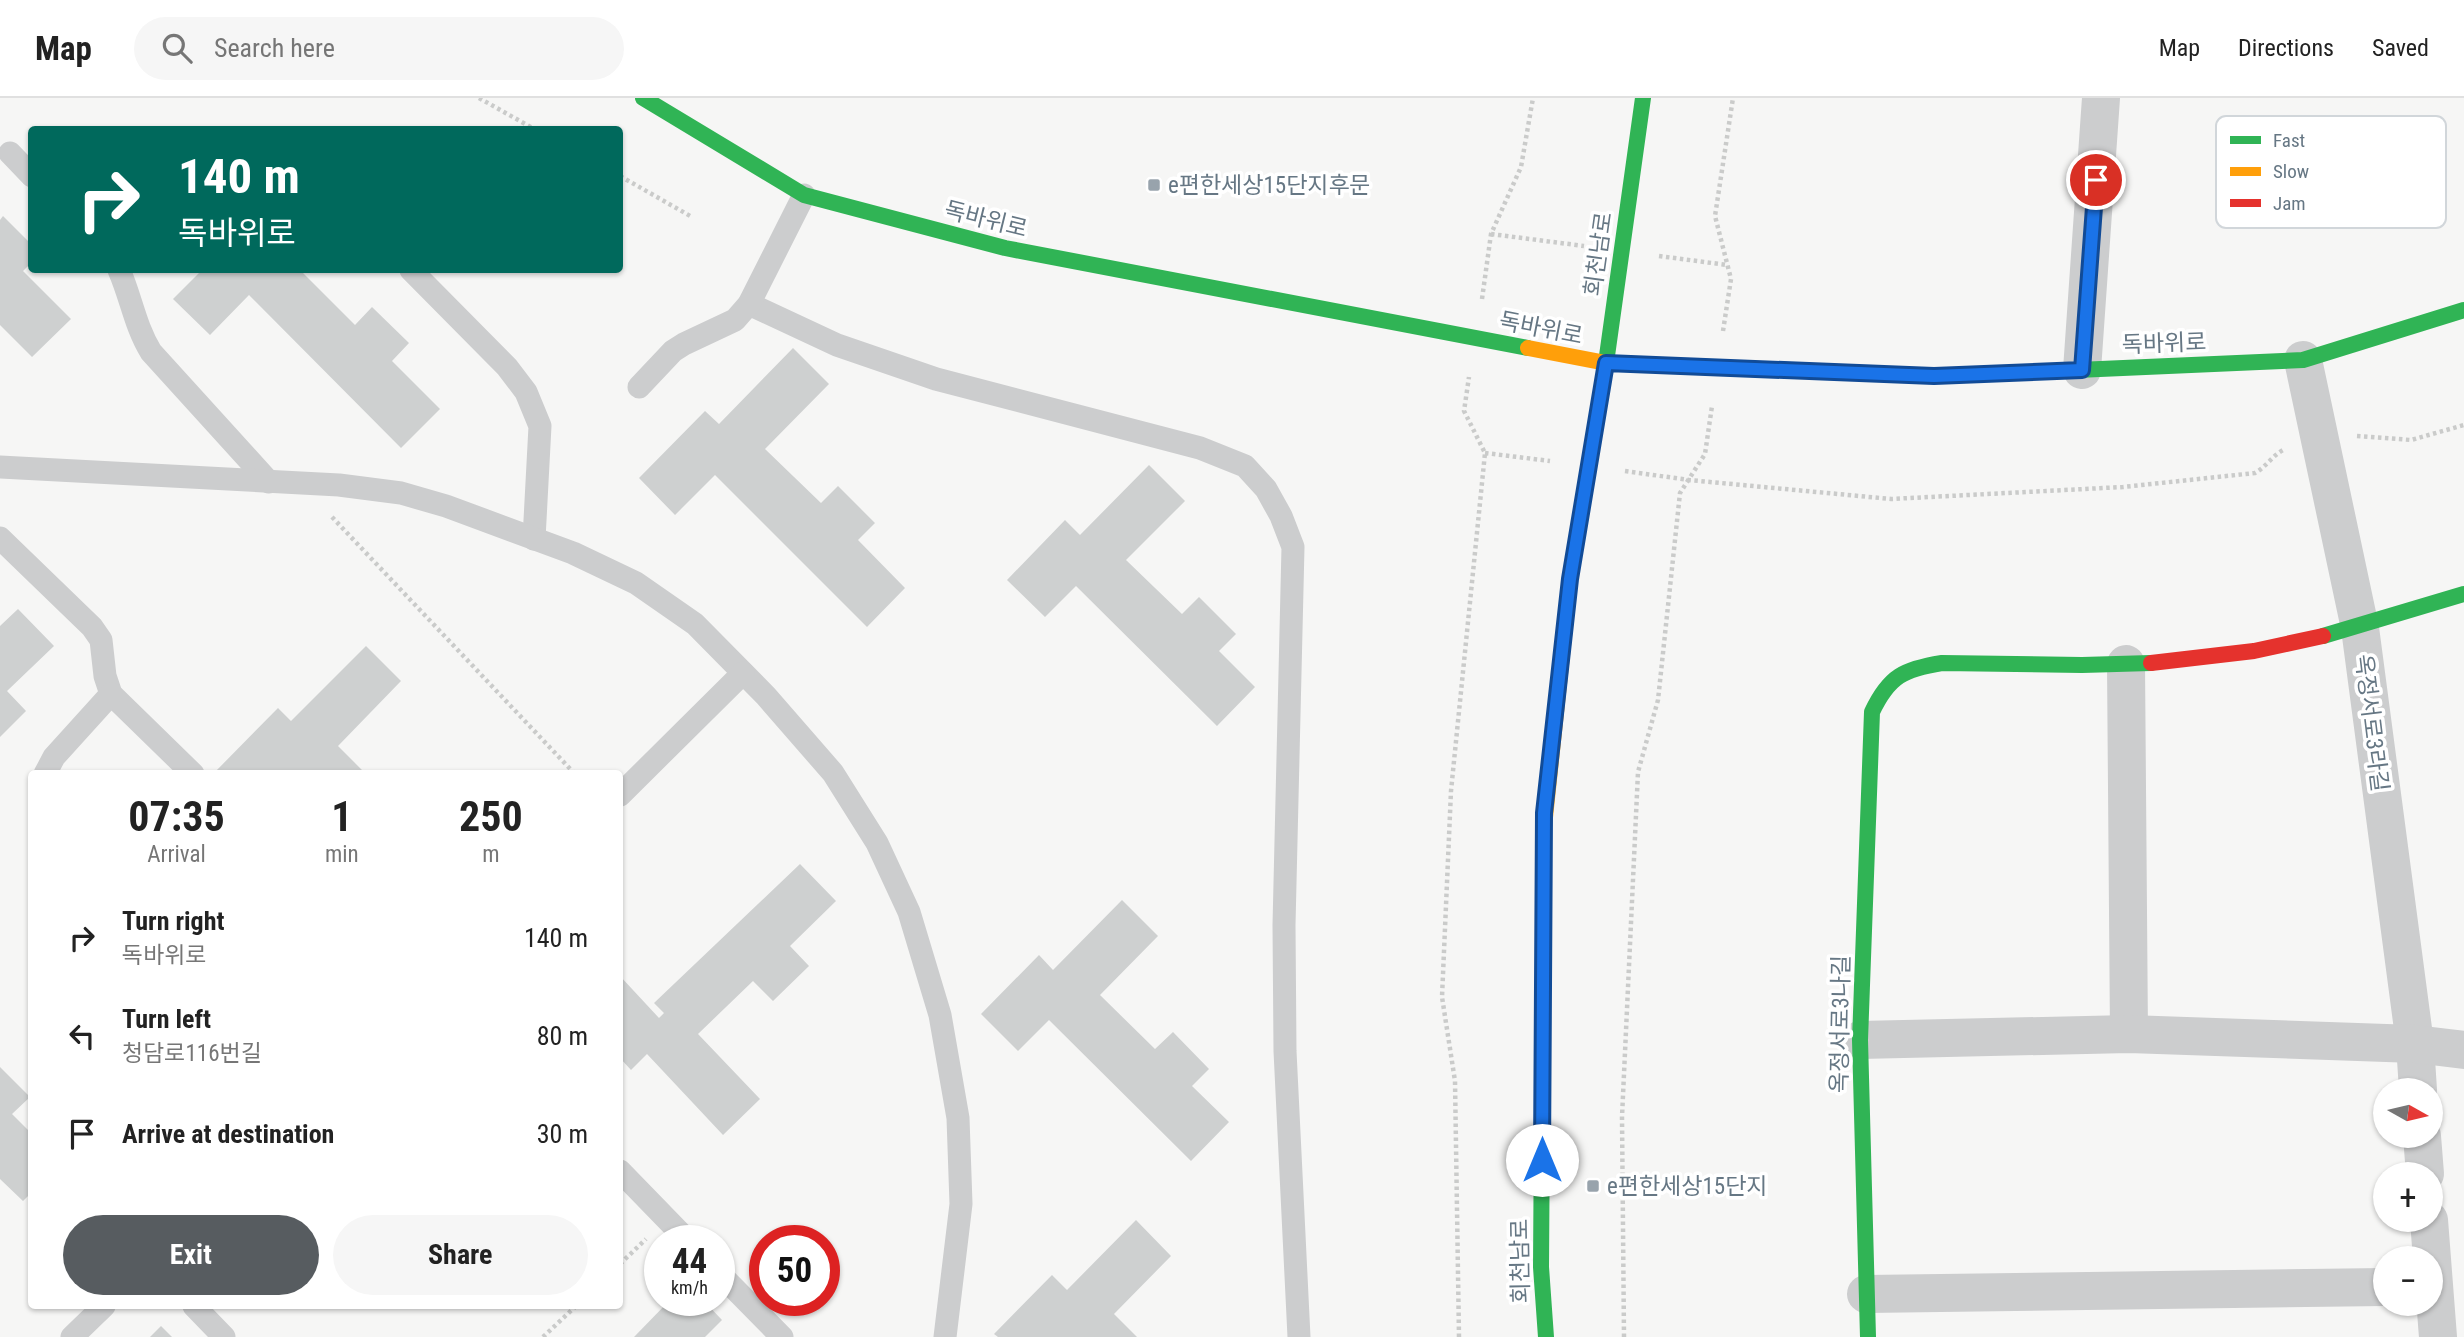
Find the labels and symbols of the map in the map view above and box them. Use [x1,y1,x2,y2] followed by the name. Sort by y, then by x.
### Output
[2216,116,2446,228] legend
[2273,129,2305,152] text: Fast
[2066,150,2126,210] pin
[2273,160,2309,183] text: Slow
[1168,172,1371,199] place label: e편한세상15단지후문
[1146,177,1162,193] marker: e편한세상15단지후문
[2273,192,2306,215] text: Jam
[942,196,1030,243] street label: 독바위로
[1579,210,1618,298] street label: 회천남로
[1497,307,1585,350] street label: 독바위로
[2121,329,2207,358] street label: 독바위로
[2350,653,2393,793] street label: 옥정서로3라길
[1826,955,1855,1093] street label: 옥정서로3나길
[2373,1078,2443,1148] north arrow
[1505,1123,1579,1197] position arrow
[1607,1173,1767,1200] place label: e편한세상15단지
[1585,1178,1601,1194] marker: e편한세상15단지
[1506,1218,1535,1304] street label: 회천남로
[749,1225,840,1316] speed limit sign: 50

